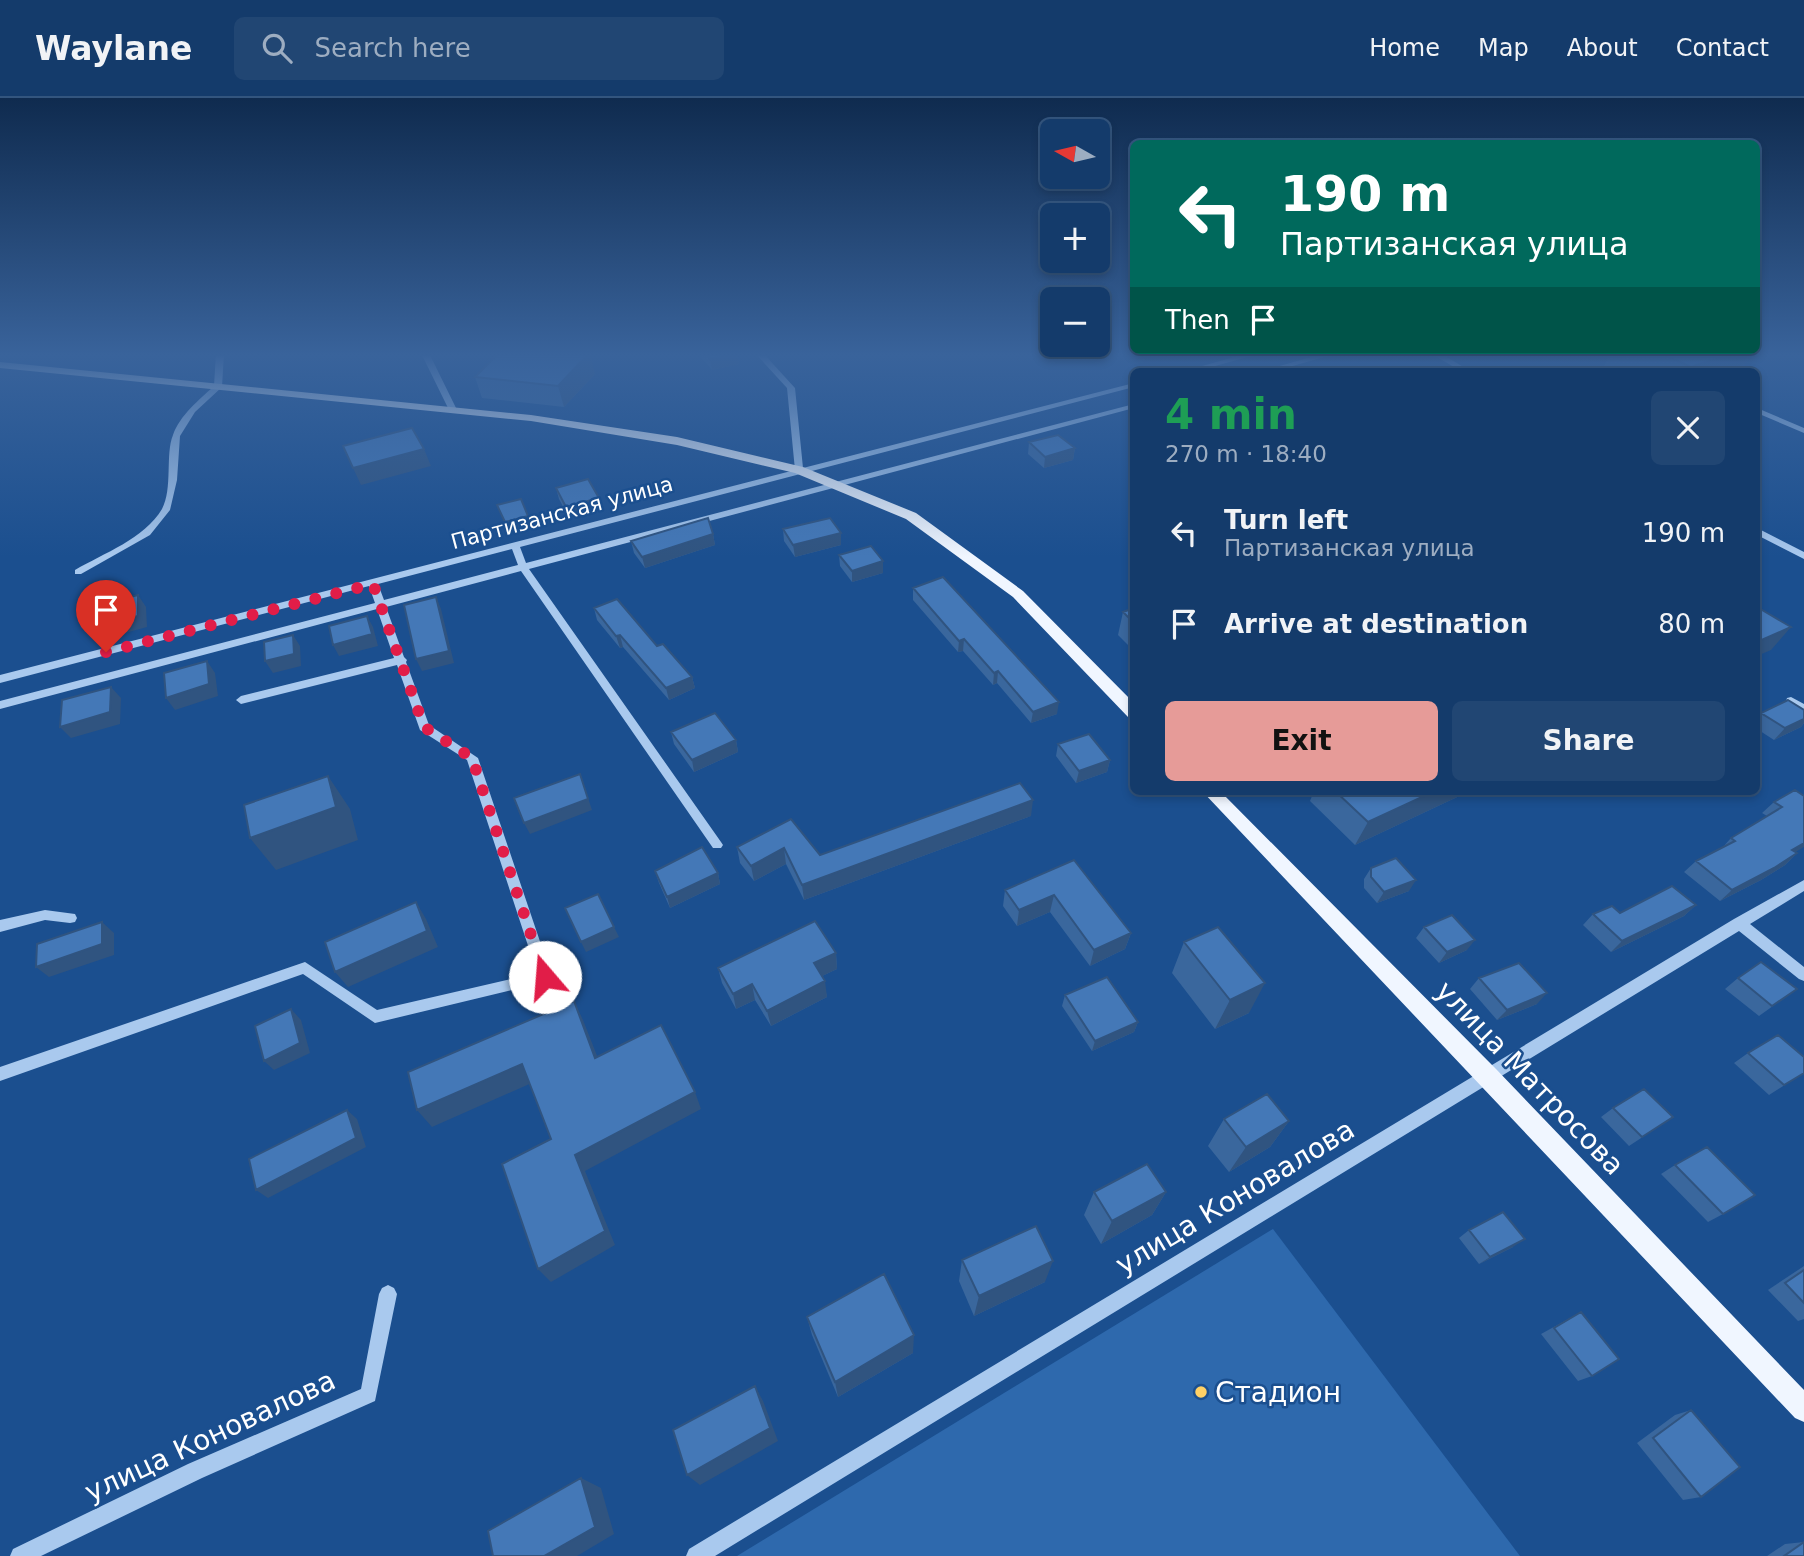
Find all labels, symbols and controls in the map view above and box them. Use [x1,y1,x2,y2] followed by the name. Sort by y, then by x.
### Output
[234,17,724,80] search box
[35,29,192,68] text: Waylane
[258,29,296,67] icon: search
[314,33,471,63] text: Search here
[1369,34,1440,62] text: Home
[1478,34,1529,62] text: Map
[1567,34,1638,62] text: About
[1676,34,1769,62] text: Contact
[1040,119,1110,189] north arrow
[1040,119,1110,357] map controls
[1280,166,1450,223] text: 190 m
[1165,168,1256,259] icon: left
[1040,203,1110,273] button: +
[1280,225,1629,263] text: Партизанская улица
[1040,287,1110,357] button: −
[1244,301,1282,339] icon: arrive
[1165,305,1230,335] text: Then
[1165,390,1297,439] text: 4 min
[1651,391,1725,465] button: close
[1165,441,1327,467] text: 270 m · 18:40
[448,472,676,554] street label: Партизанская улица
[1224,505,1348,535] text: Turn left
[1165,514,1203,552] icon: left
[1642,518,1725,548] text: 190 m
[1224,535,1474,561] text: Партизанская улица
[76,580,136,652] pin
[87,591,125,629] icon: arrive
[1165,605,1203,643] icon: arrive
[1224,609,1528,639] text: Arrive at destination
[1658,609,1725,639] text: 80 m
[1165,701,1438,781] button: Exit
[1452,701,1725,781] button: Share
[508,940,582,1014] position arrow
[1429,974,1631,1182] street label: улица Матросова
[1110,1113,1360,1281] street label: улица Коновалова
[80,1363,340,1509] street label: улица Коновалова
[1215,1376,1341,1409] place label: Стадион
[1193,1384,1209,1400] marker: Стадион

